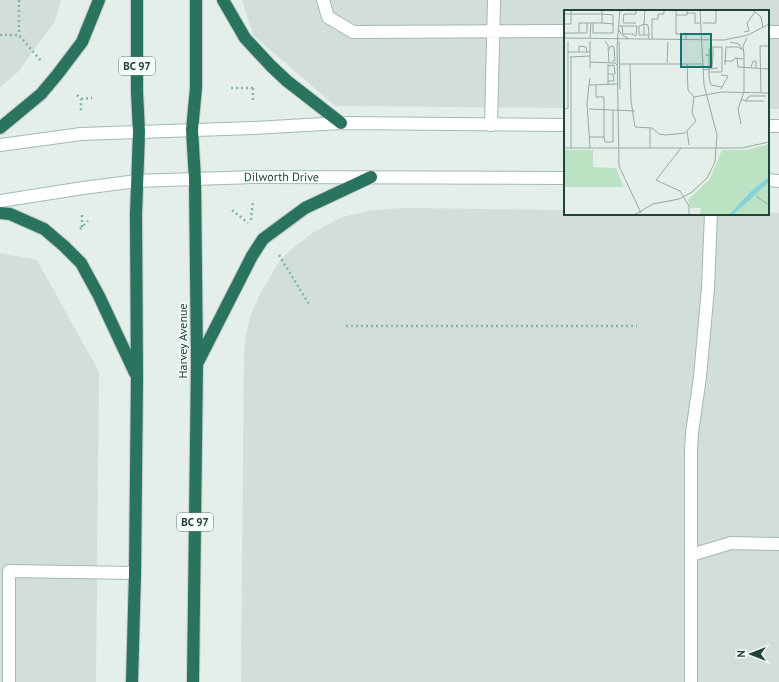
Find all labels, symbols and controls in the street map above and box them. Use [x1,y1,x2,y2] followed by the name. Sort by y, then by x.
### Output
[564,10,769,215] inset map
[119,57,155,75] road number: BC 97
[244,169,319,184] street label: Dilworth Drive
[175,303,190,379] street label: Harvey Avenue
[177,513,213,531] road number: BC 97
[731,634,771,674] north arrow
[734,650,748,658] text: N

